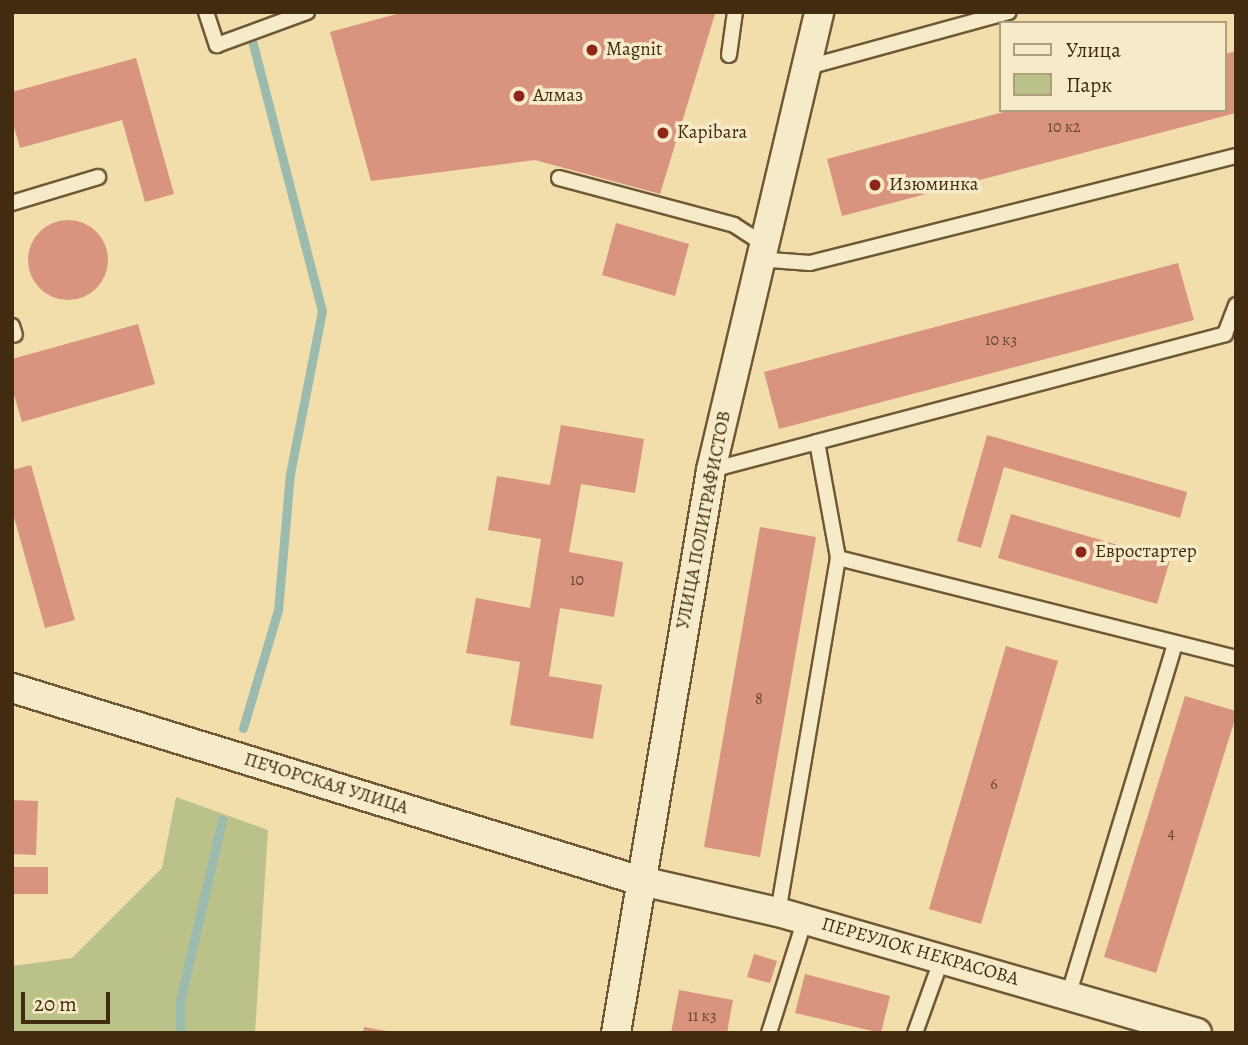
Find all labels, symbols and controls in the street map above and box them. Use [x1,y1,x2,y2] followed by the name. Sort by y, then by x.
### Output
[1000,21,1227,112] legend
[1066,36,1121,64] text: Улица
[606,39,662,61] place label: Magnit
[584,42,600,58] marker: Magnit
[1066,71,1112,99] text: Парк
[533,85,583,107] place label: Алмаз
[511,88,527,104] marker: Алмаз
[1047,117,1081,137] house number: 10 к2
[677,122,747,144] place label: Kapibara
[655,125,671,141] marker: Kapibara
[889,174,979,196] place label: Изюминка
[867,177,883,193] marker: Изюминка
[985,330,1017,350] house number: 10 к3
[672,409,736,631] street label: УЛИЦА ПОЛИГРАФИСТОВ
[1095,541,1197,563] place label: Евростартер
[1073,544,1089,560] marker: Евростартер
[570,570,584,590] house number: 10
[755,689,763,709] house number: 8
[241,748,411,820] street label: ПЕЧОРСКАЯ УЛИЦА
[990,774,998,794] house number: 6
[1167,823,1175,843] house number: 4
[819,913,1021,991] street label: ПЕРЕУЛОК НЕКРАСОВА
[24,978,114,1022] scale bar
[34,990,77,1018] text: 20 m
[687,1006,717,1026] house number: 11 к3

